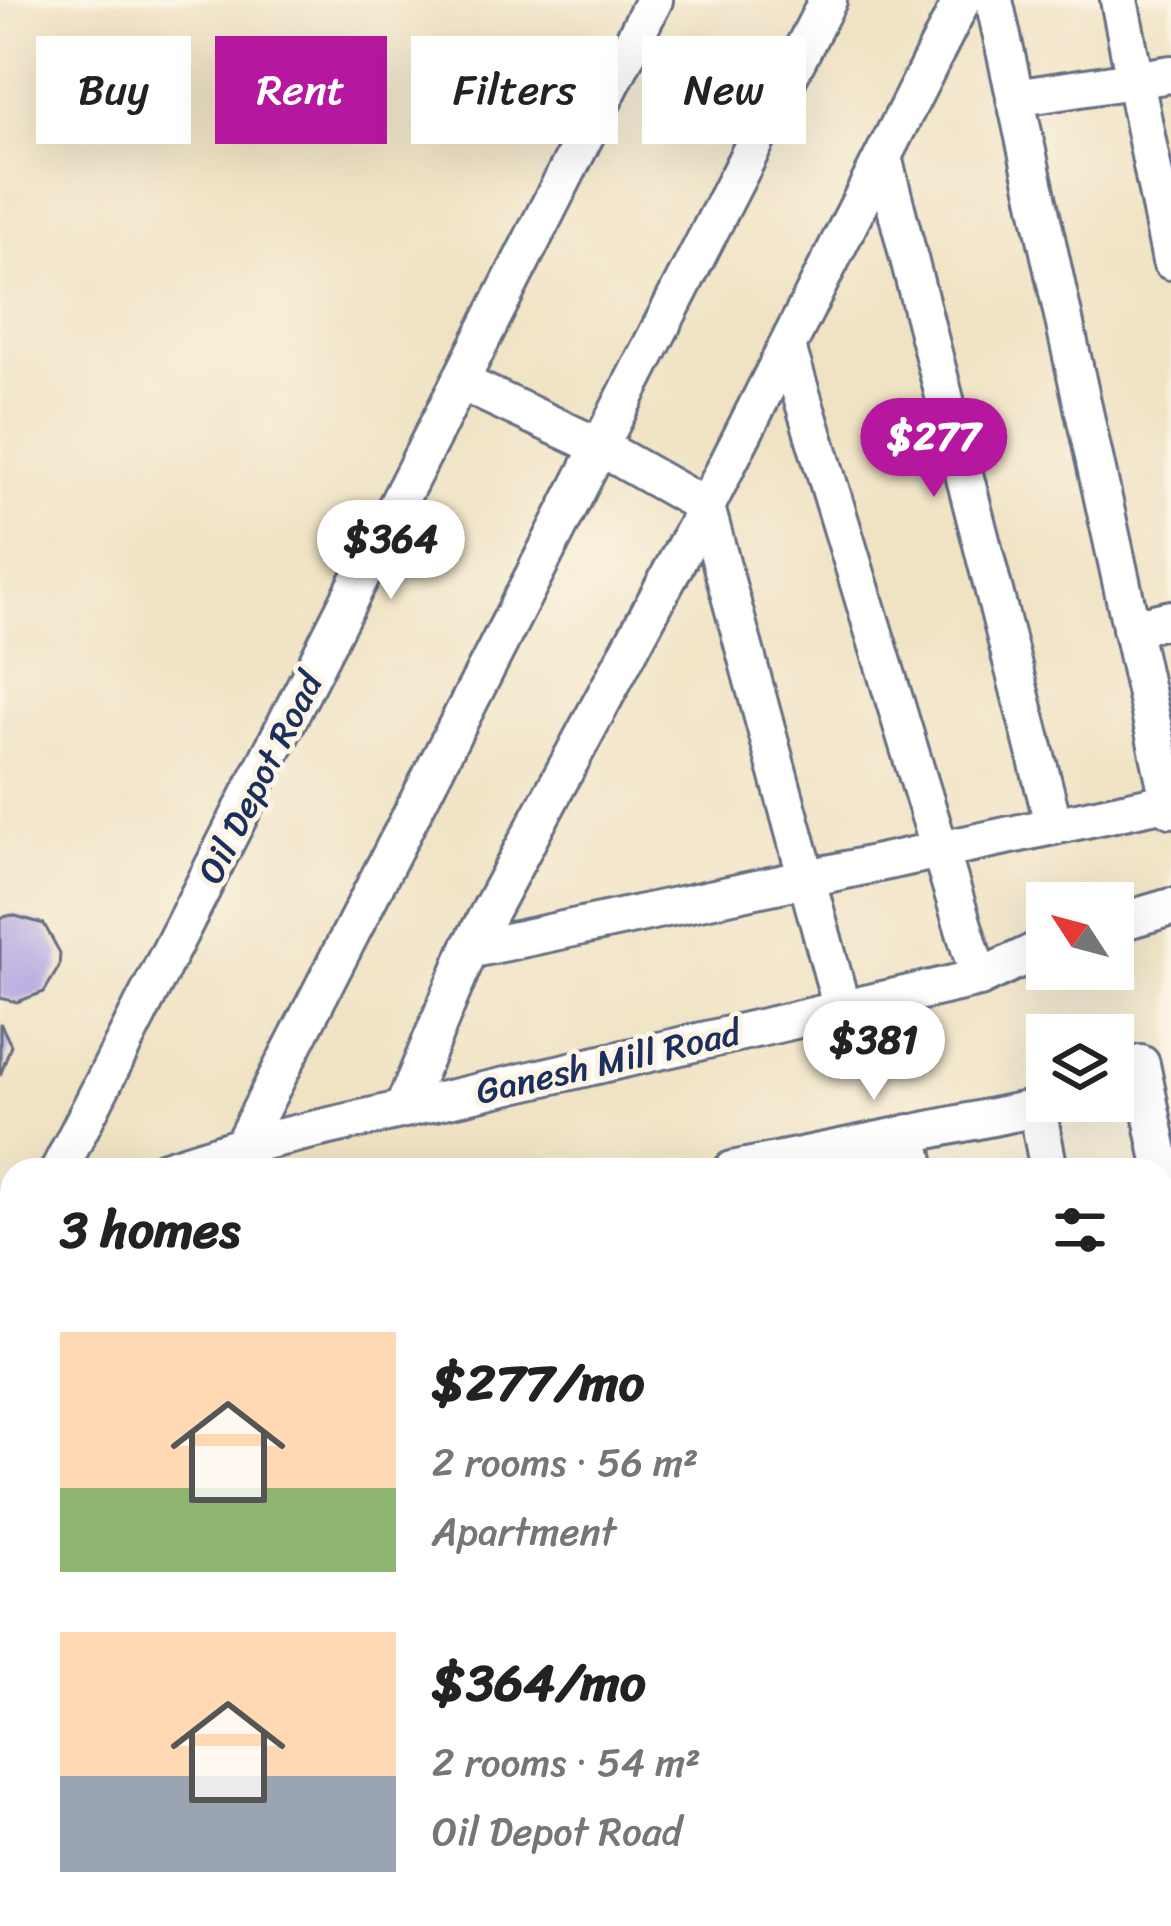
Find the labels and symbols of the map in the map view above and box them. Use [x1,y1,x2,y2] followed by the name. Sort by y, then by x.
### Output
[863,398,1005,500] pin: $277
[320,500,462,602] pin: $364
[179,658,342,895] street label: Oil Depot Road
[1026,882,1134,990] north arrow
[469,1000,748,1124] street label: Ganesh Mill Road
[803,1001,945,1103] pin: $381

